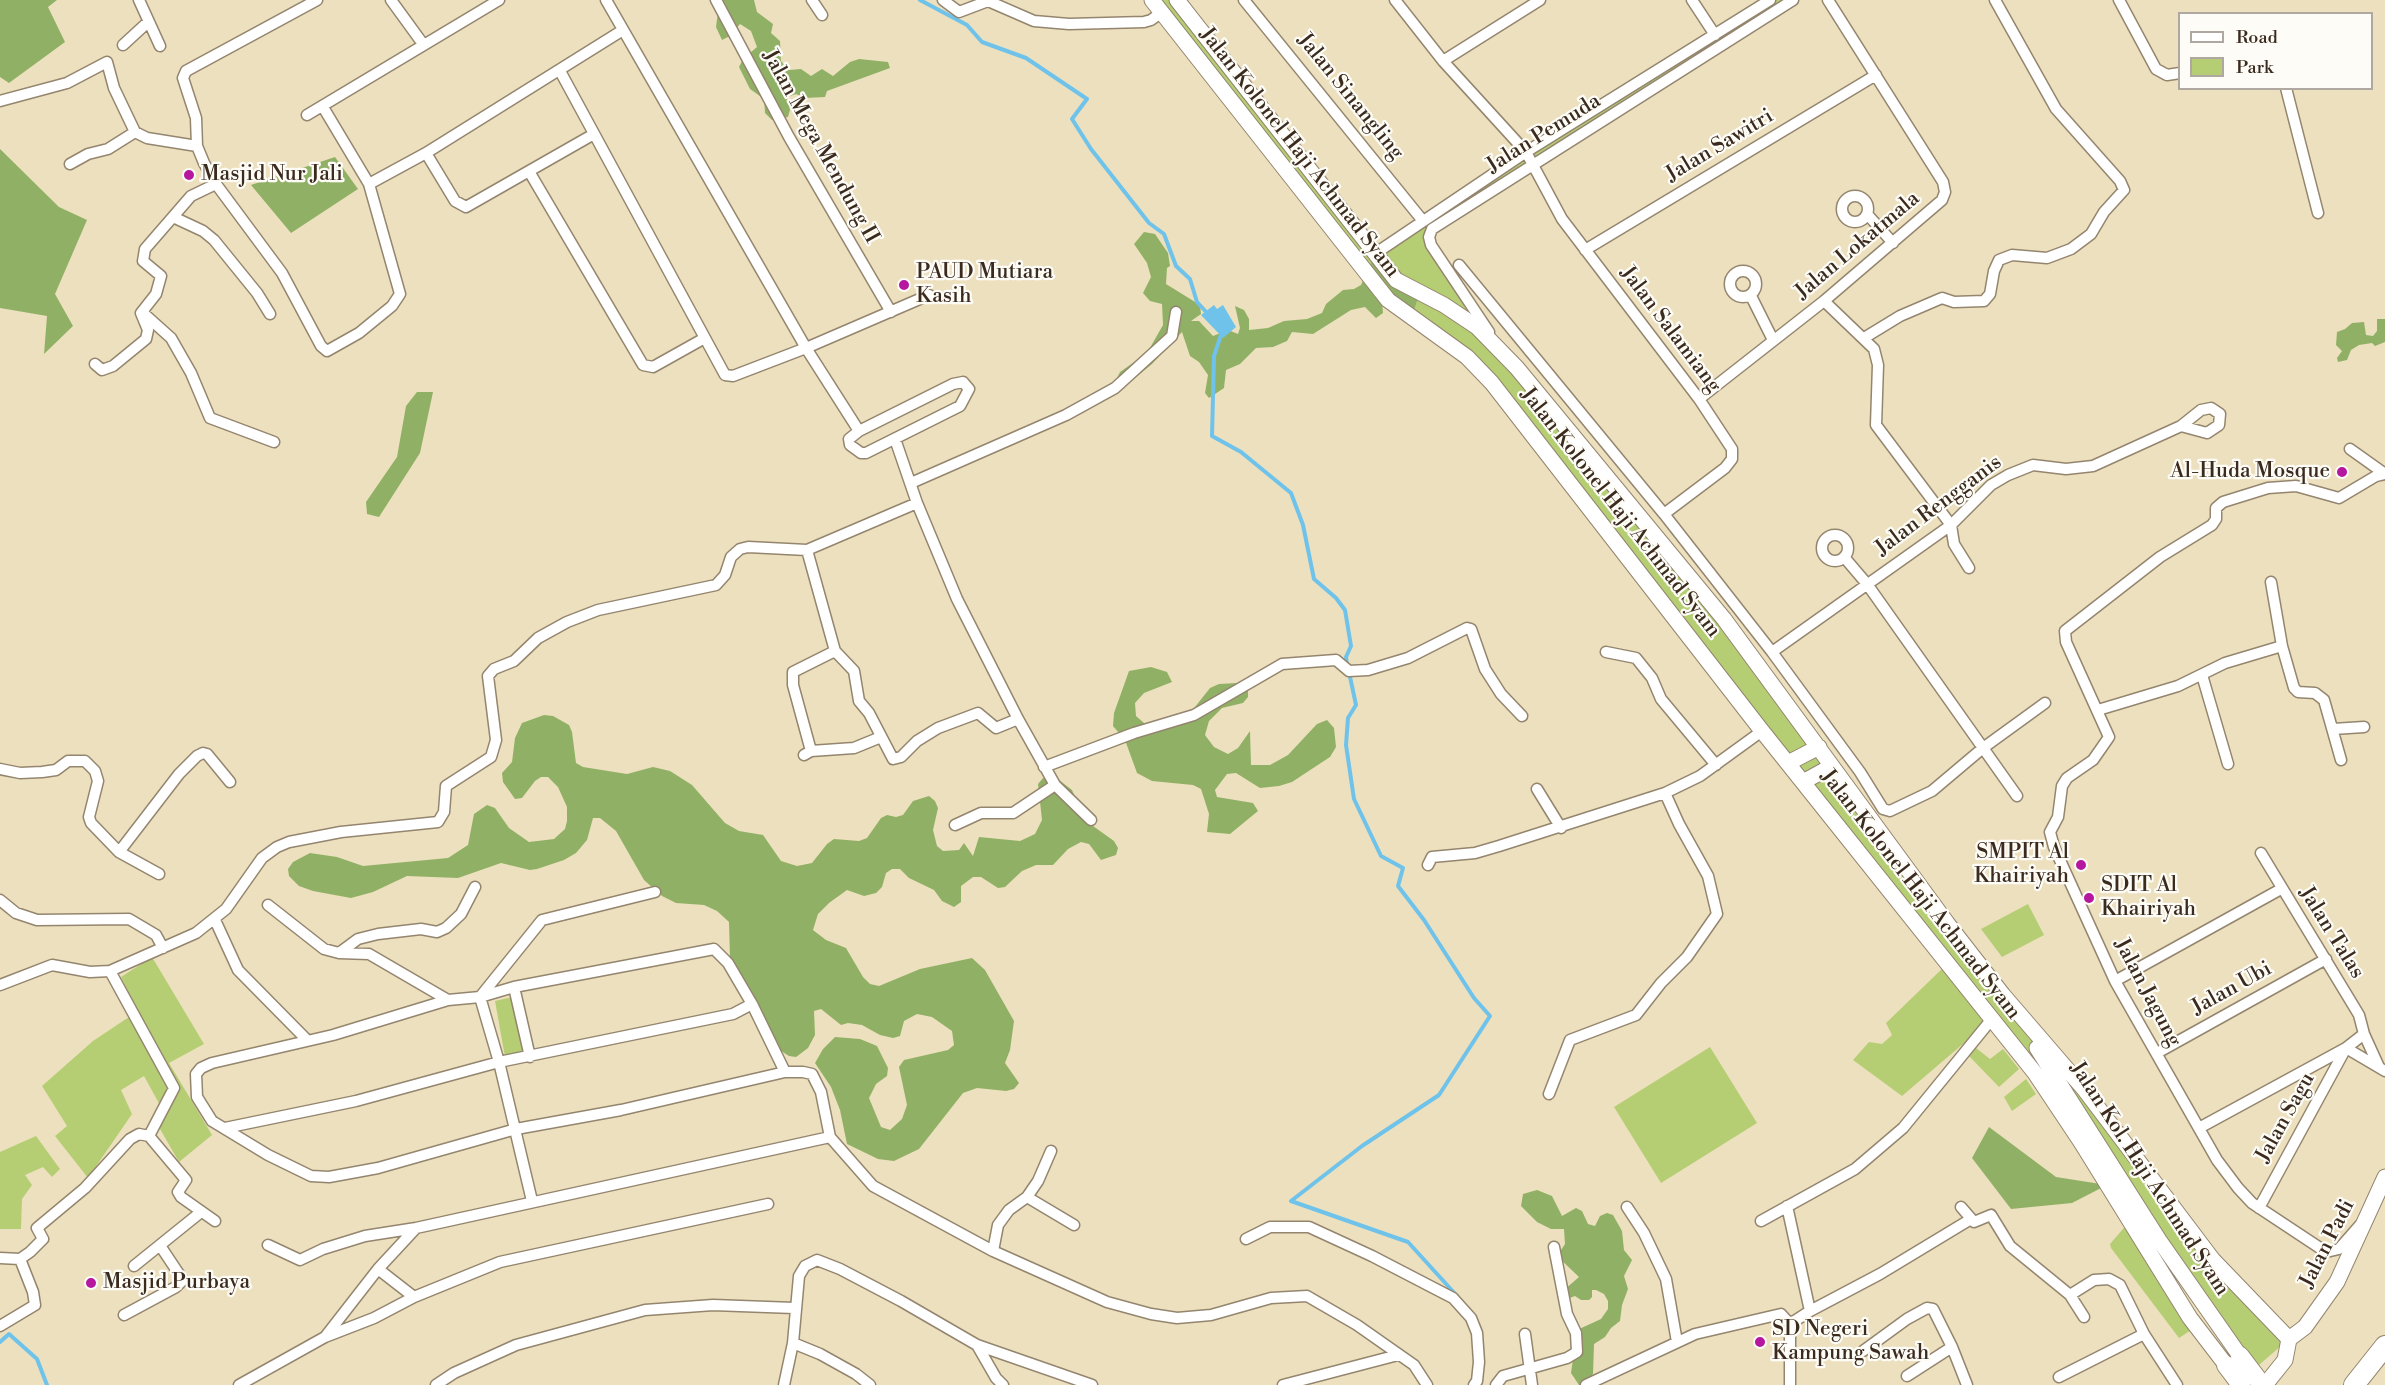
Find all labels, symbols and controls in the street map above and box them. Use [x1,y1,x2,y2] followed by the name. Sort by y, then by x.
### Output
[2178,12,2373,90] legend
[1194,23,1404,283] street label: Jalan Kolonel Haji Achmad Syam
[2236,26,2278,49] text: Road
[1291,29,1409,165] street label: Jalan Sinangling
[756,46,884,248] street label: Jalan Mega Mendung II
[2236,56,2273,79] text: Park
[1482,89,1606,179] street label: Jalan Pemuda
[1662,104,1778,188] street label: Jalan Sawitri
[201,162,343,188] place label: Masjid Nur Jali
[182,168,196,182] marker: Masjid Nur Jali
[1791,187,1925,305] street label: Jalan Lokatmala
[916,260,1053,310] place label: PAUD Mutiara Kasih
[1614,262,1726,398] street label: Jalan Salamiang
[897,278,911,292] marker: PAUD Mutiara Kasih
[1515,383,1725,643] street label: Jalan Kolonel Haji Achmad Syam
[1871,450,2007,562] street label: Jalan Rengganis
[2170,459,2330,485] place label: Al-Huda Mosque
[2335,465,2349,479] marker: Al-Huda Mosque
[1815,765,2025,1025] street label: Jalan Kolonel Haji Achmad Syam
[1974,840,2069,890] place label: SMPIT Al Khairiyah
[2074,858,2088,872] marker: SMPIT Al Khairiyah
[2101,873,2196,923] place label: SDIT Al Khairiyah
[2293,882,2369,984] street label: Jalan Talas
[2082,891,2096,905] marker: SDIT Al Khairiyah
[2108,935,2186,1051] street label: Jalan Jagung
[2188,957,2276,1021] street label: Jalan Ubi
[2064,1057,2234,1301] street label: Jalan Kol. Haji Achmad Syam
[2251,1069,2321,1167] street label: Jalan Sagu
[2295,1196,2361,1292] street label: Jalan Padi
[103,1270,250,1296] place label: Masjid Purbaya
[84,1276,98,1290] marker: Masjid Purbaya
[1772,1317,1929,1367] place label: SD Negeri Kampung Sawah
[1753,1335,1767,1349] marker: SD Negeri Kampung Sawah

